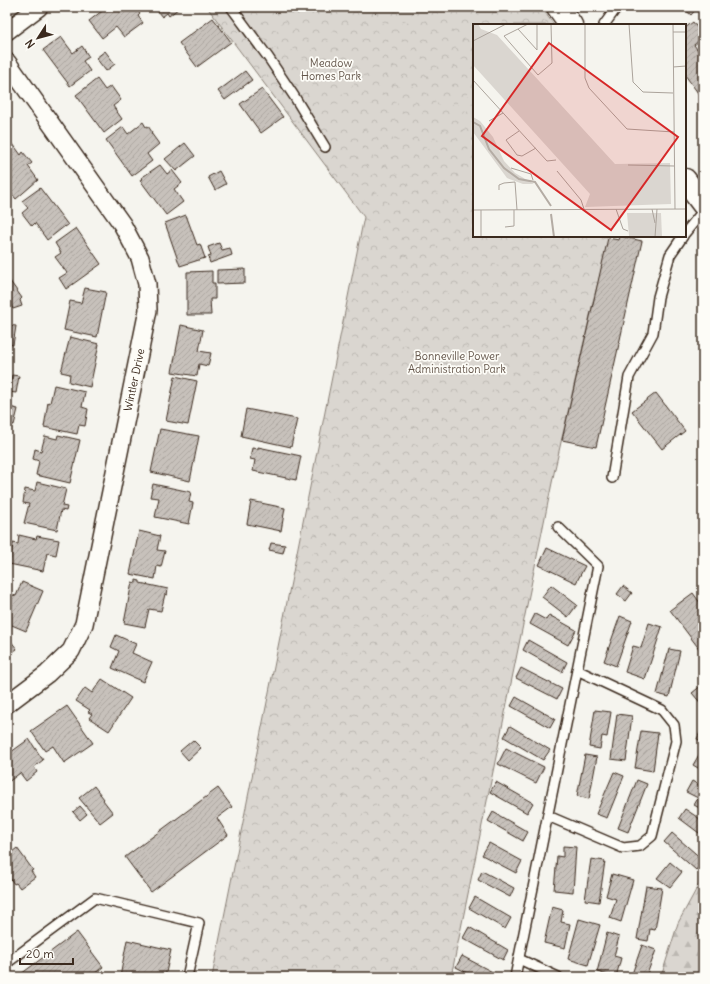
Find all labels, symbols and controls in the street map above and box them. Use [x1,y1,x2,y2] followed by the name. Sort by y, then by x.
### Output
[18,18,58,58] north arrow
[473,24,686,237] inset map
[22,37,38,51] text: N
[301,56,361,83] park label: Meadow Homes Park
[121,347,148,413] street label: Wintler Drive
[408,349,506,376] park label: Bonneville Power Administration Park
[20,940,73,966] scale bar
[26,946,54,961] text: 20 m

